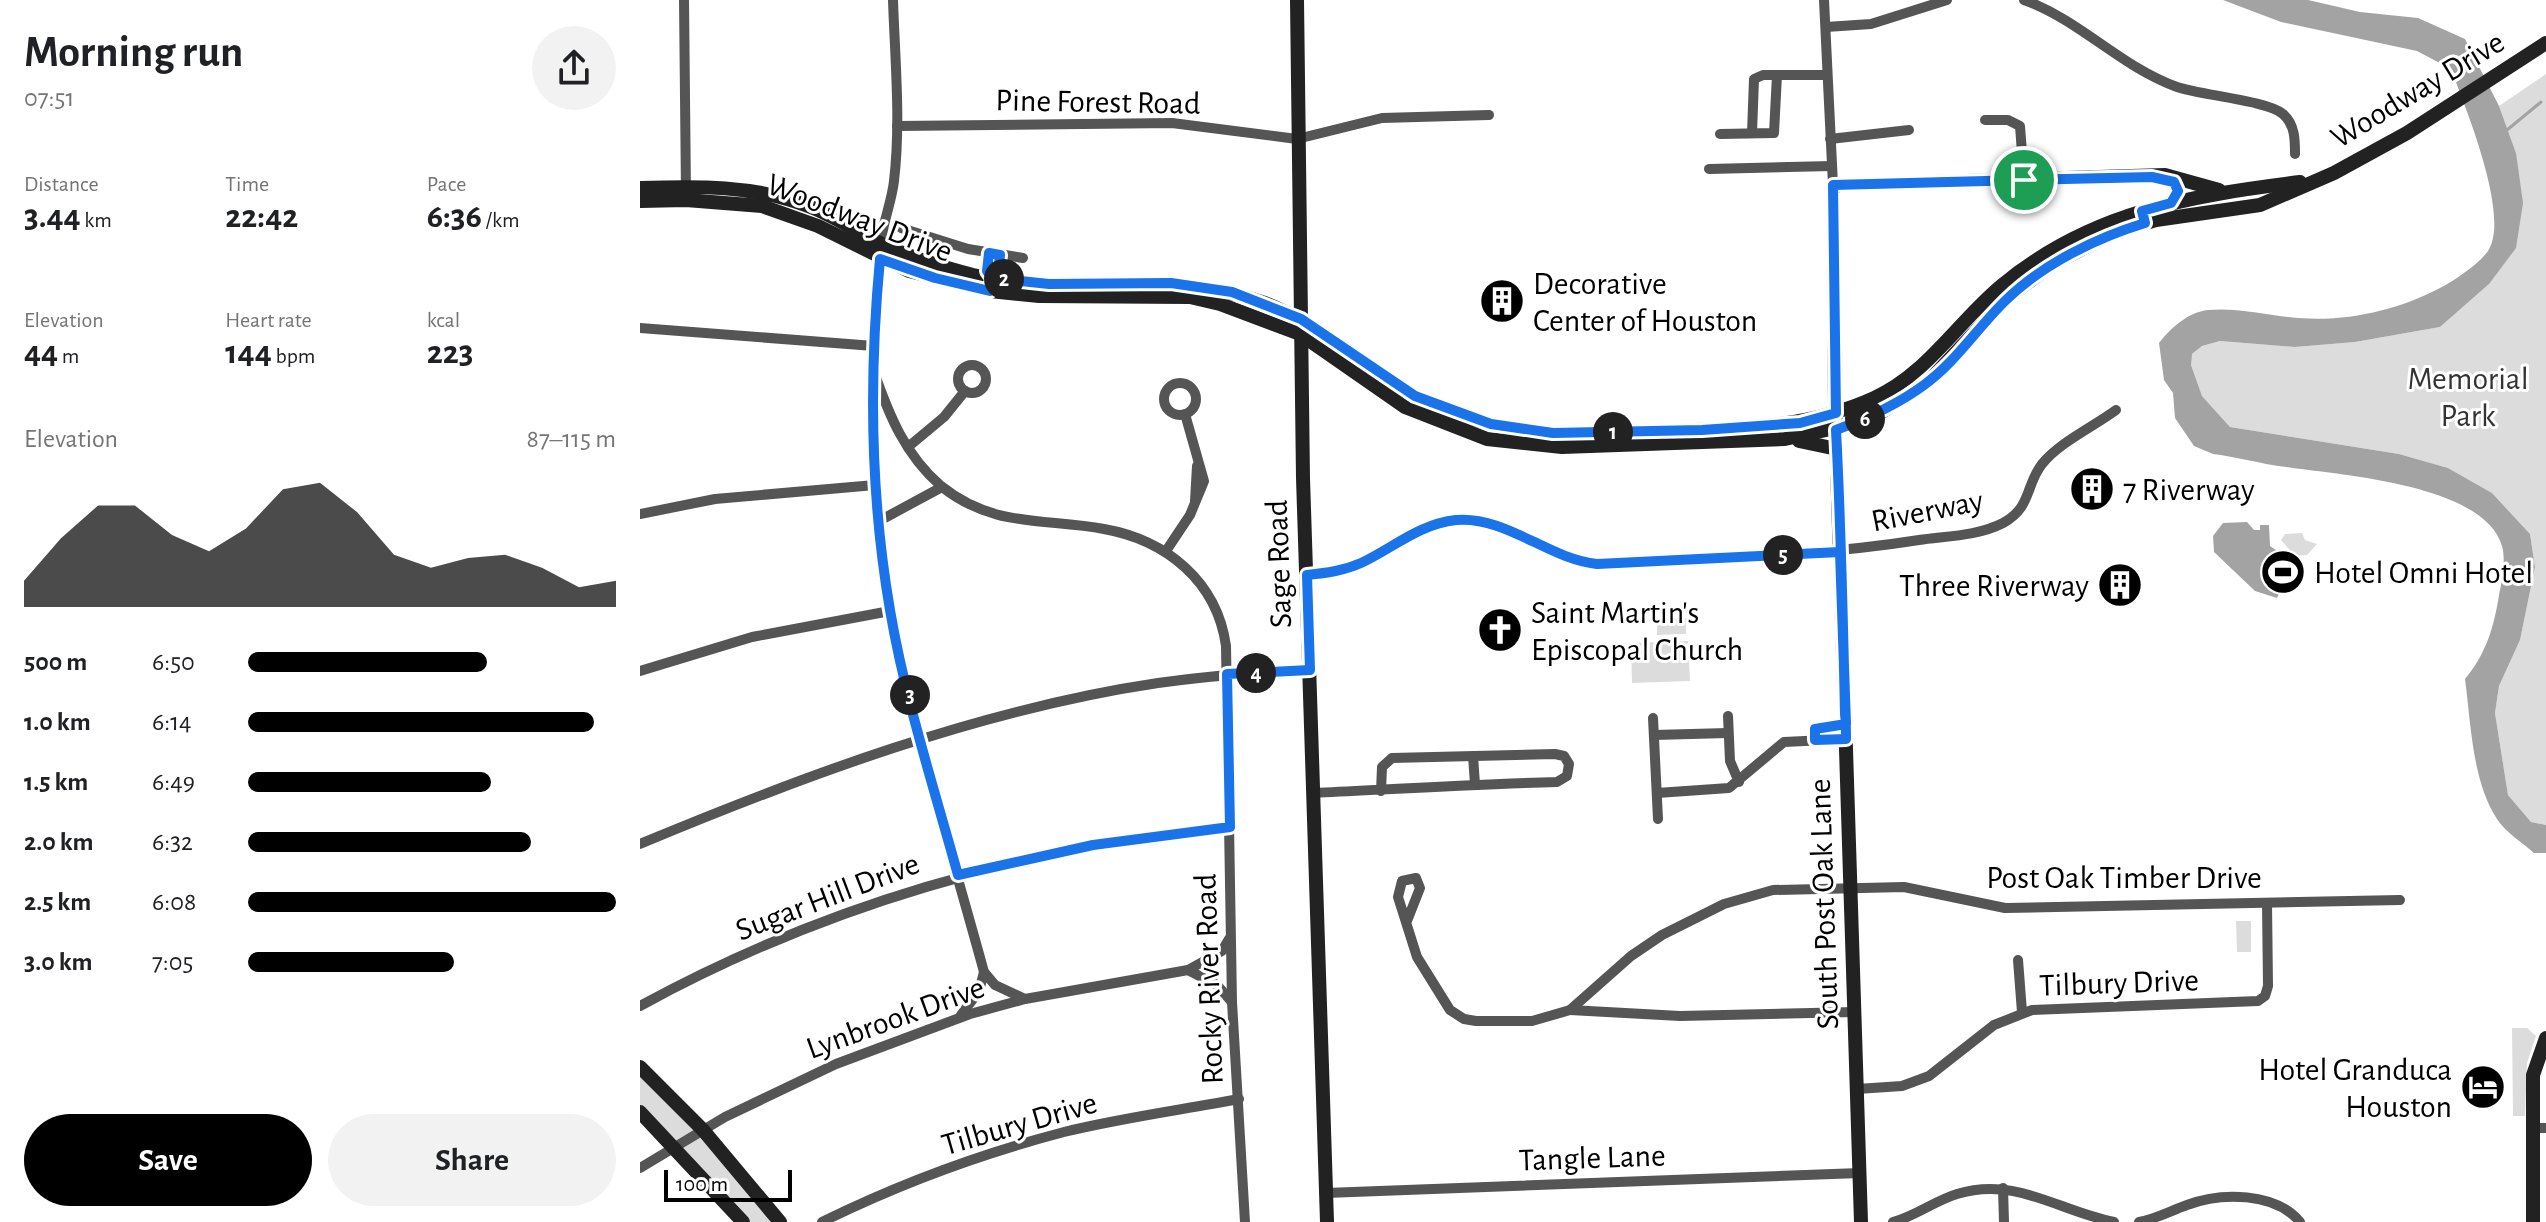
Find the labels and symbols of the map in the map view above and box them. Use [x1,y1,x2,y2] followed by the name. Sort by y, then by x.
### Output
[2325,26,2510,154] street label: Woodway Drive
[995,84,1201,120] street label: Pine Forest Road
[1990,146,2058,214] pin
[762,168,957,268] street label: Woodway Drive
[984,259,1024,299] pin: 2
[1533,268,1757,337] place label: Decorative Center of Houston
[1478,277,1526,325] building icon: Decorative Center of Houston
[2407,363,2529,432] park label: Memorial Park
[1845,399,1885,439] pin: 6
[1593,412,1633,452] pin: 1
[2068,465,2116,513] building icon: 7 Riverway
[2123,474,2255,506] place label: 7 Riverway
[1869,484,1986,537] street label: Riverway
[1261,499,1297,629] street label: Sage Road
[1763,535,1803,575] pin: 5
[2259,548,2307,596] sports icon: Hotel Omni Hotel
[2314,557,2533,589] place label: Hotel Omni Hotel
[2096,561,2144,609] building icon: Three Riverway
[1899,570,2089,602] place label: Three Riverway
[1531,597,1743,666] place label: Saint Martin's Episcopal Church
[1476,606,1524,654] church icon: Saint Martin's Episcopal Church
[1236,653,1276,693] pin: 4
[890,675,930,715] pin: 3
[1804,778,1844,1030] street label: South Post Oak Lane
[731,847,924,947] street label: Sugar Hill Drive
[1986,862,2262,894] street label: Post Oak Timber Drive
[1189,873,1229,1085] street label: Rocky River Road
[2039,964,2200,1002] street label: Tilbury Drive
[802,971,989,1065] street label: Lynbrook Drive
[2258,1054,2452,1123] place label: Hotel Granduca Houston
[2459,1063,2507,1111] hotel icon: Hotel Granduca Houston
[938,1087,1101,1161] street label: Tilbury Drive
[1518,1139,1666,1177] street label: Tangle Lane
[664,1166,792,1202] scale bar

